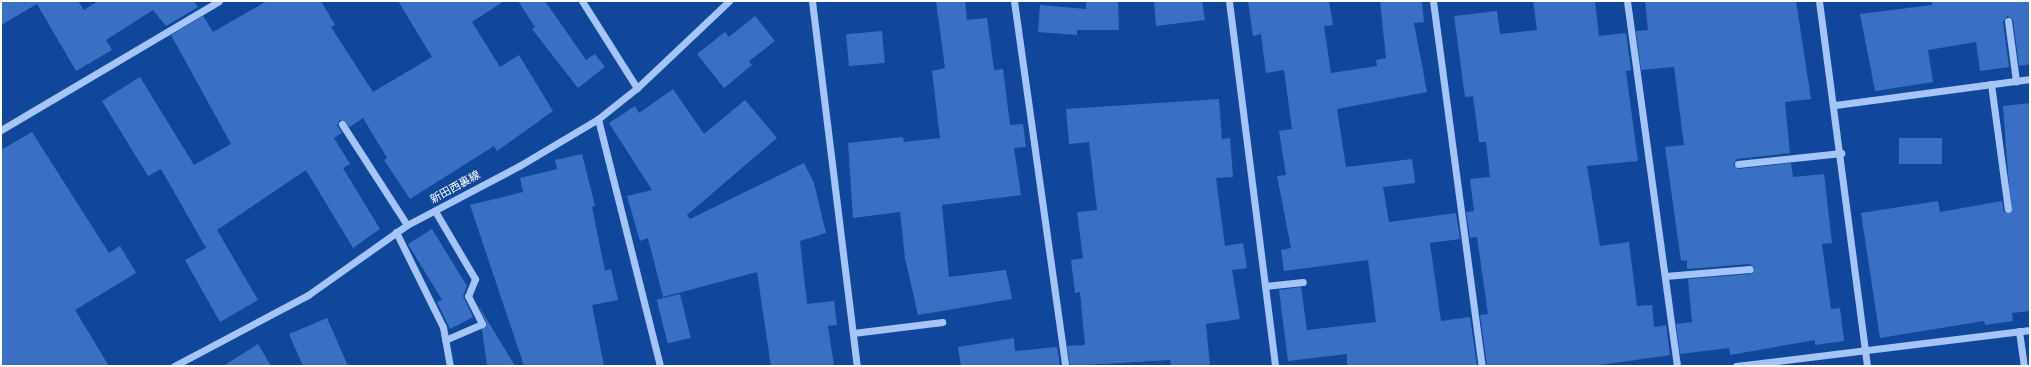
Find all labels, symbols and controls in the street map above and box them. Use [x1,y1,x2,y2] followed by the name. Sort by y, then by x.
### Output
[428,168,482,206] street label: 新田西裏線

